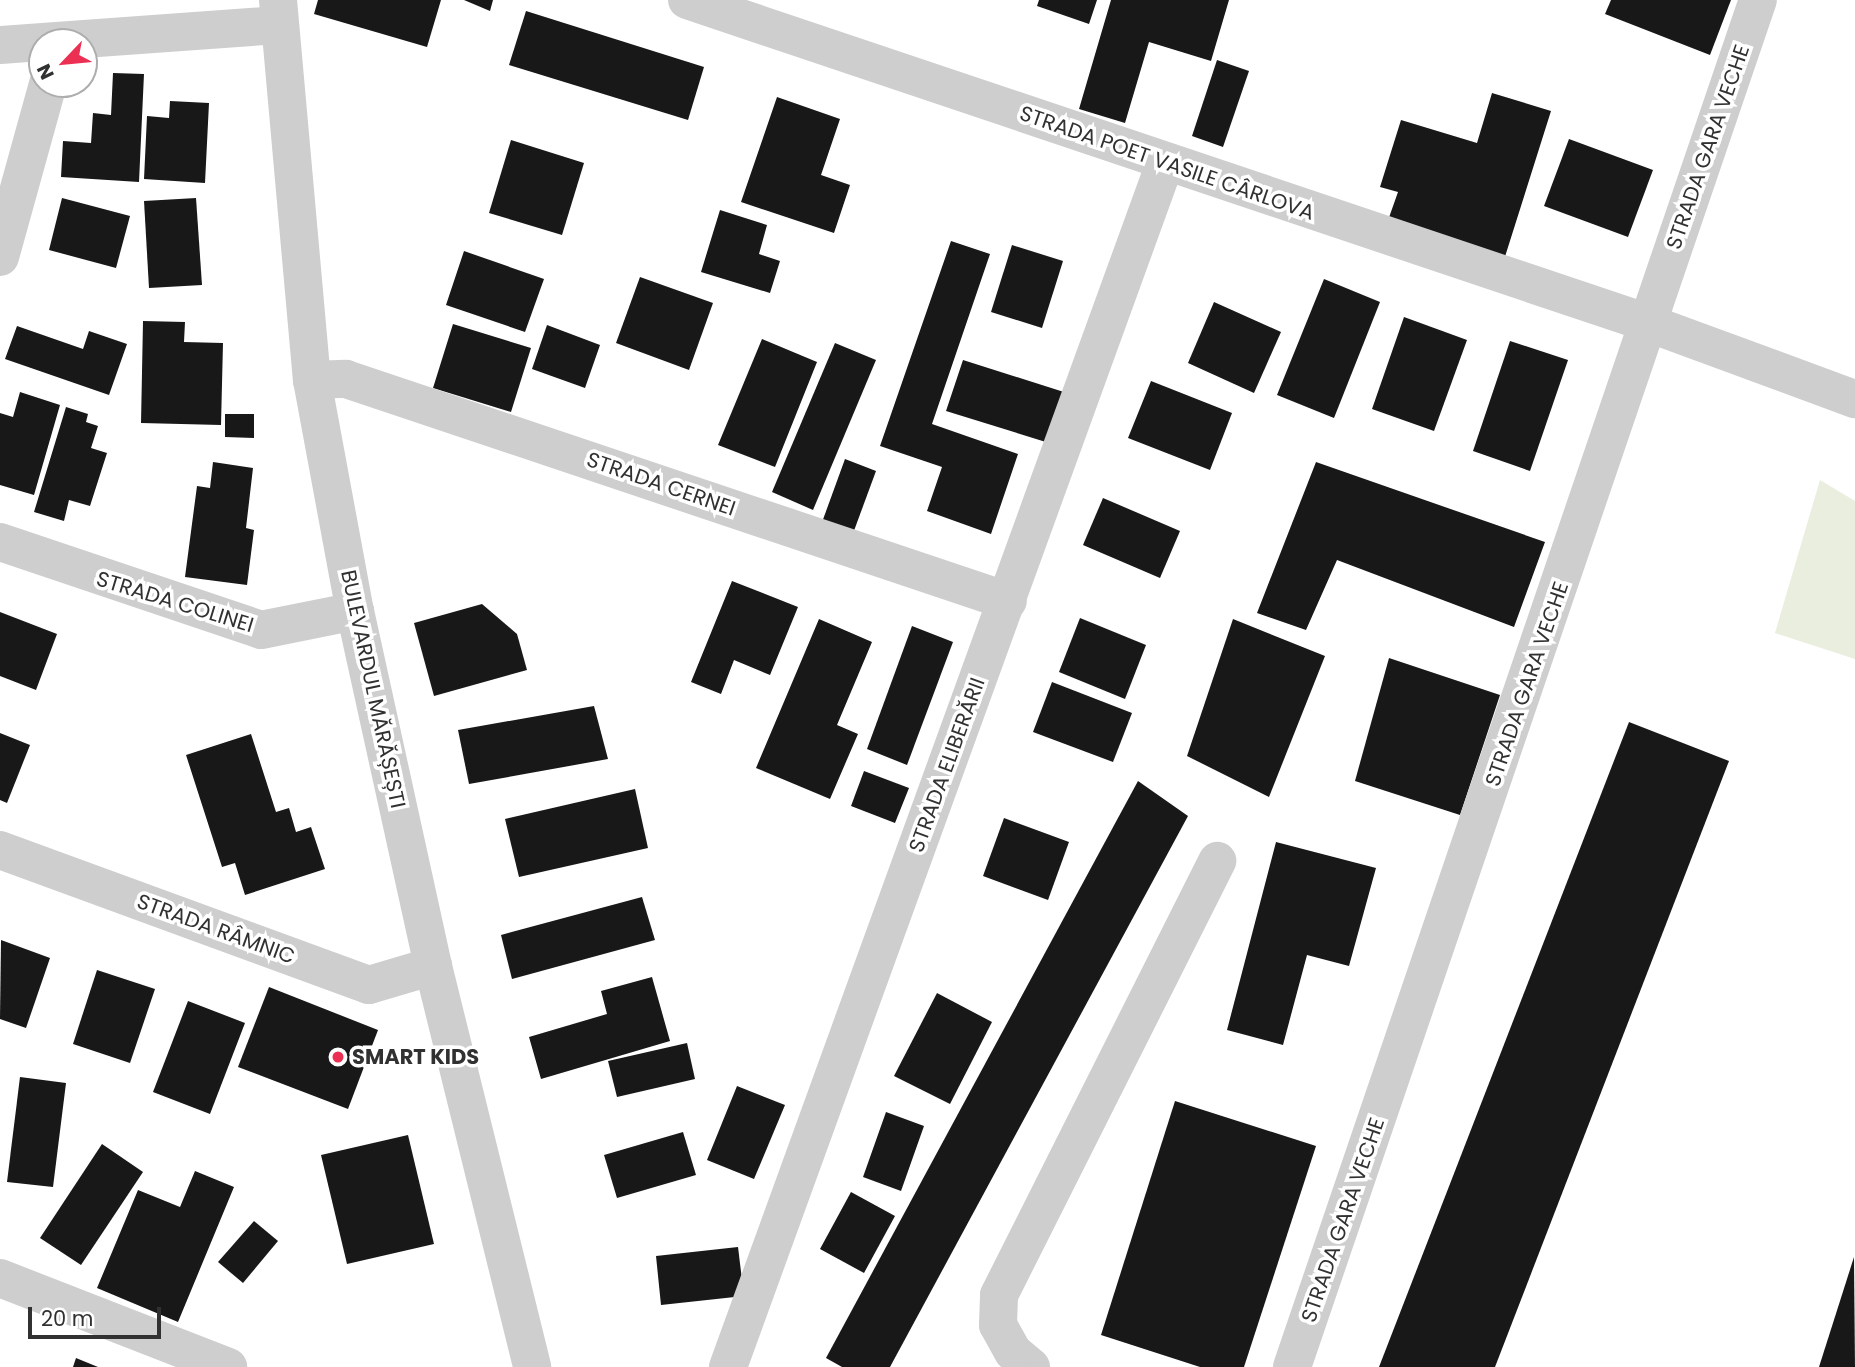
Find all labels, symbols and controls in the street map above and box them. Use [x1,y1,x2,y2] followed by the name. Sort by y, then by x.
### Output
[28,28,98,98] north arrow
[1661,41,1755,253] street label: STRADA GARA VECHE
[30,59,61,84] text: N
[1016,101,1318,225] street label: STRADA POET VASILE CÂRLOVA
[583,447,739,521] street label: STRADA CERNEI
[93,566,257,638] street label: STRADA COLINEI
[335,568,411,810] street label: BULEVARDUL MĂRĂȘEȘTI
[1480,578,1574,790] street label: STRADA GARA VECHE
[904,674,990,856] street label: STRADA ELIBERĂRII
[134,889,298,969] street label: STRADA RÂMNIC
[352,1044,479,1070] place label: SMART KIDS
[330,1049,346,1065] marker: SMART KIDS
[1296,1114,1390,1326] street label: STRADA GARA VECHE
[32,1294,164,1338] scale bar
[41,1304,94,1333] text: 20 m

